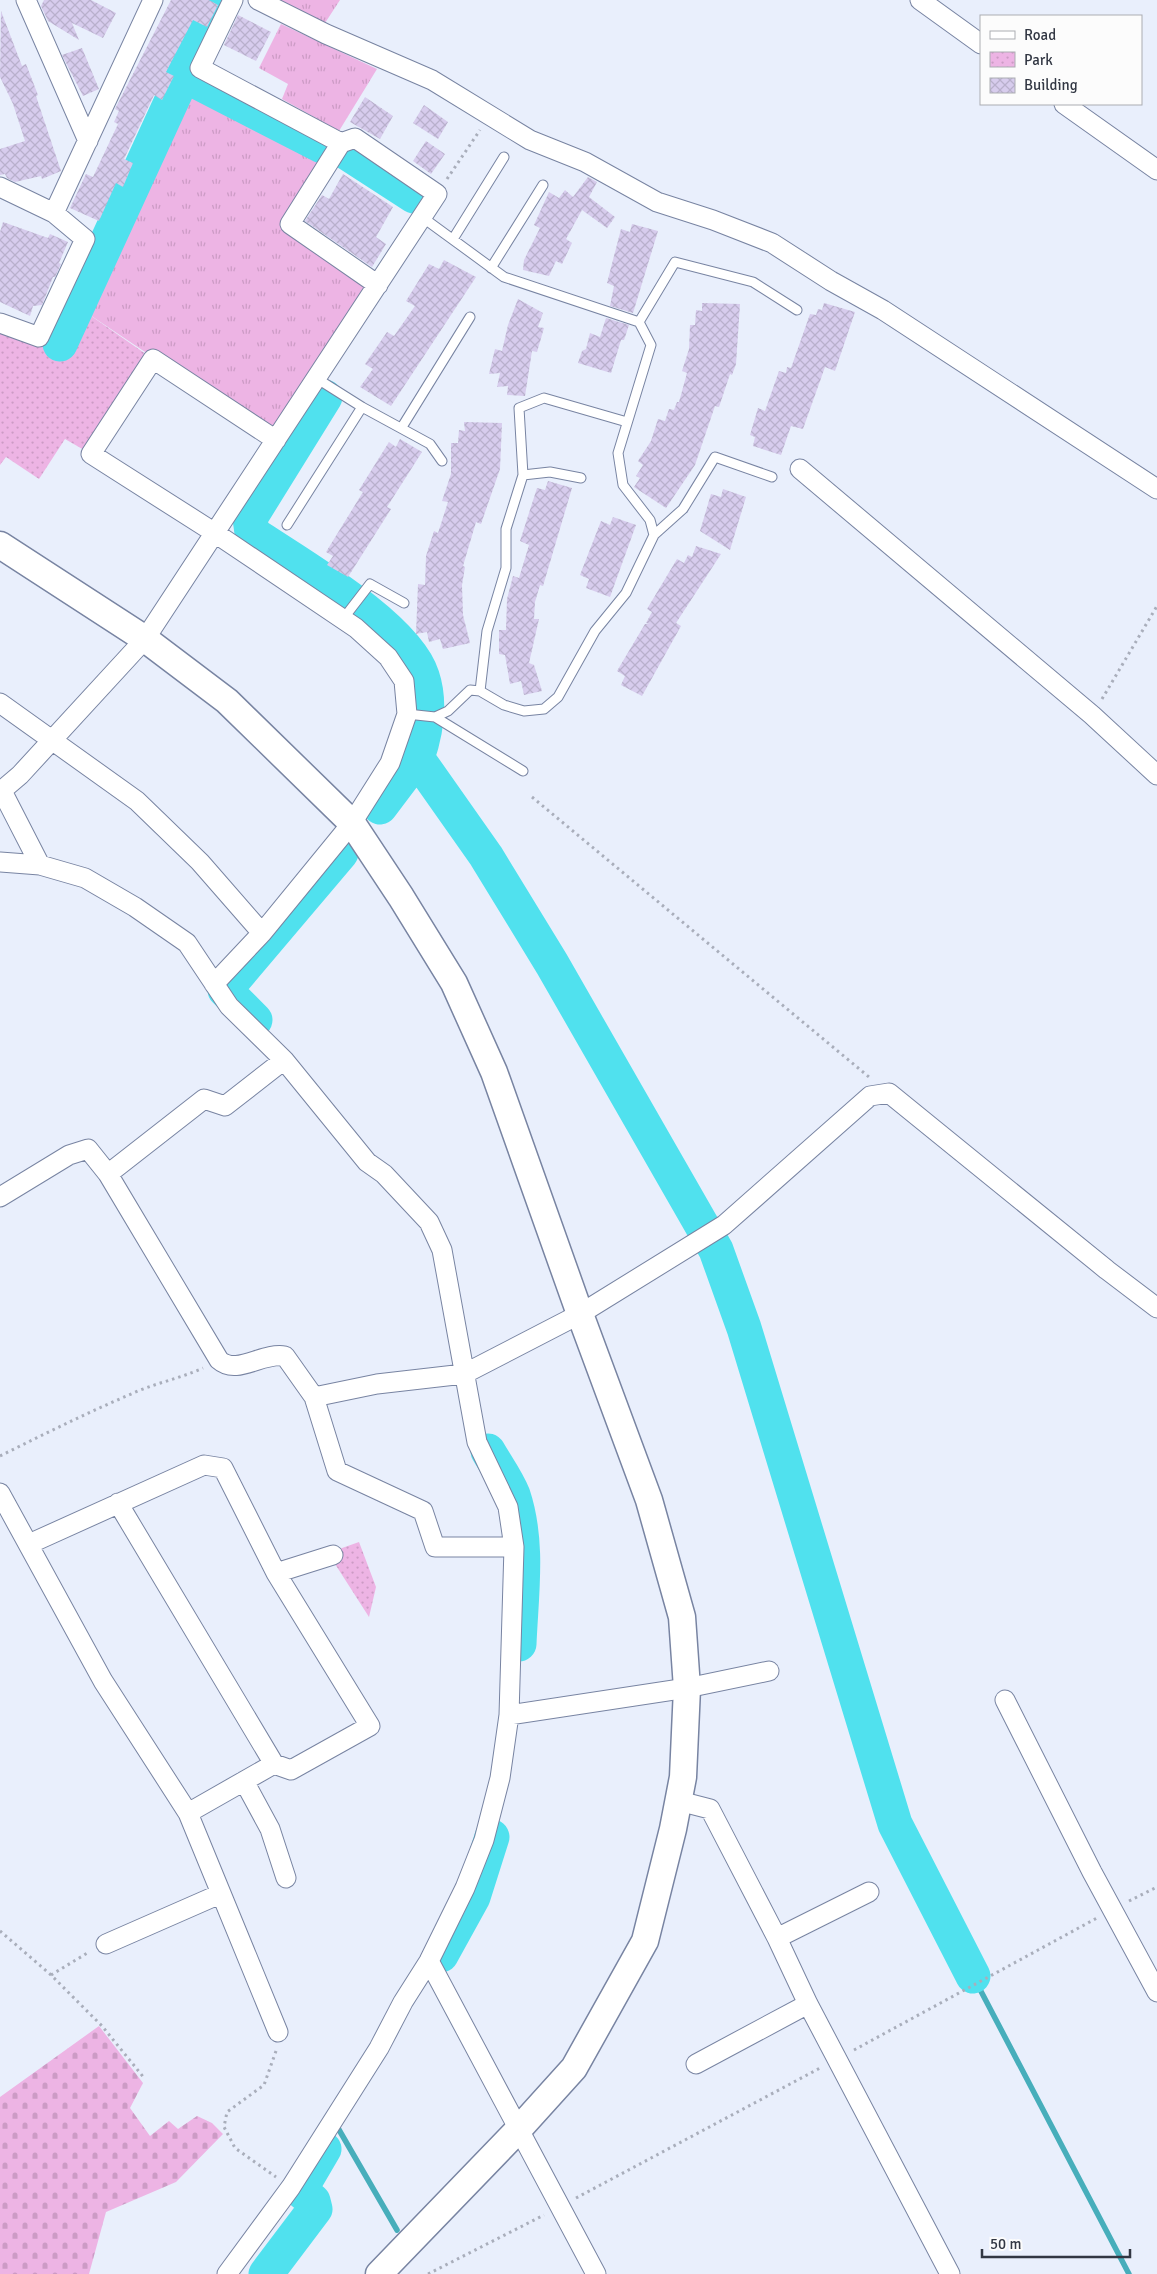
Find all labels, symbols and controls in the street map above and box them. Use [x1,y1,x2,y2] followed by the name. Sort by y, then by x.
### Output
[980,15,1142,105] legend
[1024,26,1056,44] text: Road
[1024,51,1053,69] text: Park
[1024,76,1078,94] text: Building
[982,2226,1130,2258] scale bar
[990,2235,1021,2253] text: 50 m

